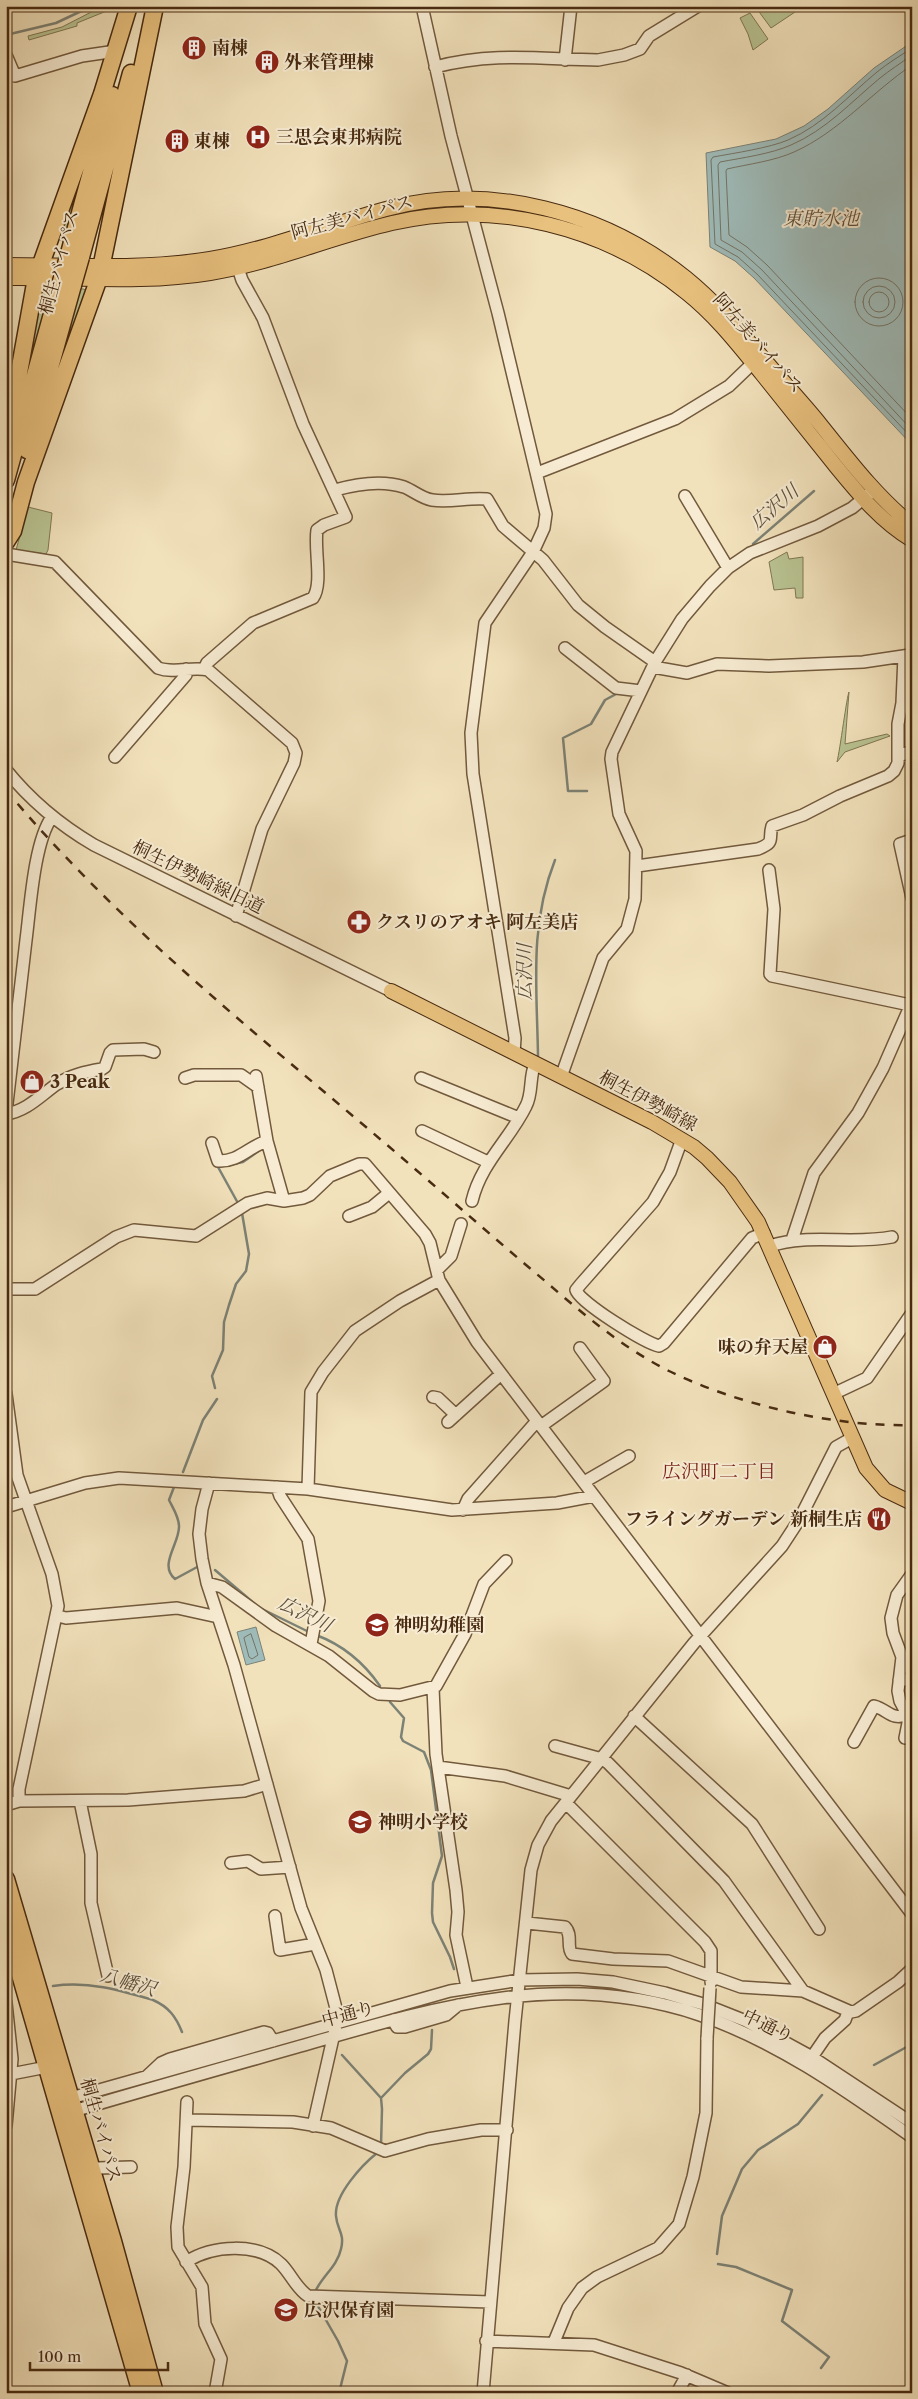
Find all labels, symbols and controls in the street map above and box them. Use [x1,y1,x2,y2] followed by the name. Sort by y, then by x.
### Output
[181,35,207,61] building icon: 南棟
[212,37,248,59] place label: 南棟
[254,49,280,75] building icon: 外来管理棟
[284,51,374,73] place label: 外来管理棟
[245,124,271,150] hospital icon: 三思会東邦病院
[276,126,402,148] place label: 三思会東邦病院
[164,128,190,154] building icon: 東棟
[194,130,230,152] place label: 東棟
[288,190,416,244] street label: 阿左美バイパス
[34,207,84,317] street label: 桐生バイパス
[783,207,861,230] water label: 東貯水池
[708,288,808,398] street label: 阿左美バイパス
[745,478,805,534] water label: 広沢川
[128,836,268,918] street label: 桐生伊勢崎線旧道
[346,909,372,935] pharmacy icon: クスリのアオキ 阿左美店
[376,911,578,933] place label: クスリのアオキ 阿左美店
[513,942,536,1001] water label: 広沢川
[595,1066,701,1136] street label: 桐生伊勢崎線
[19,1069,45,1095] shop icon: 3 Peak
[50,1071,111,1093] place label: 3 Peak
[812,1334,838,1360] shop icon: 味の弁天屋
[718,1336,808,1358] place label: 味の弁天屋
[662,1460,776,1483] district label: 広沢町二丁目
[866,1506,892,1532] restaurant icon: フライングガーデン 新桐生店
[625,1508,862,1530] place label: フライングガーデン 新桐生店
[274,1591,337,1638] water label: 広沢川
[364,1612,390,1638] school or university icon: 神明幼稚園
[394,1614,484,1636] place label: 神明幼稚園
[347,1809,373,1835] school or university icon: 神明小学校
[378,1811,468,1833] place label: 神明小学校
[97,1963,160,2001] water label: 八幡沢
[319,1996,377,2032] street label: 中通り
[739,2004,797,2048] street label: 中通り
[76,2075,126,2185] street label: 桐生バイパス
[273,2297,299,2323] school or university icon: 広沢保育園
[304,2299,394,2321] place label: 広沢保育園
[30,2339,168,2371] scale bar
[38,2347,81,2366] text: 100 m

